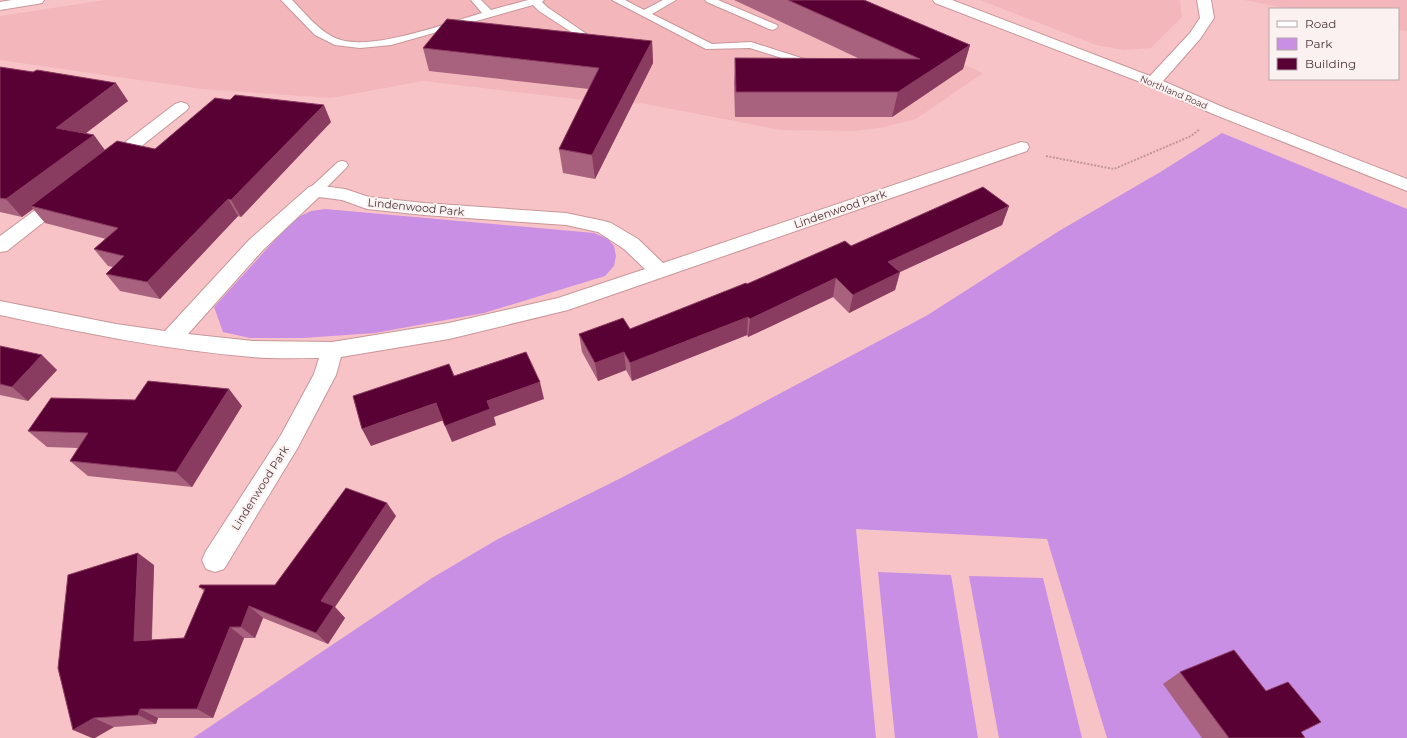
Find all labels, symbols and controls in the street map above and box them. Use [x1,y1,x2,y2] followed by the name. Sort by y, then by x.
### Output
[1269,8,1399,80] legend
[1305,16,1336,31] text: Road
[1305,36,1333,51] text: Park
[1305,56,1356,71] text: Building
[1139,73,1209,111] street label: Northland Road
[792,186,889,231] street label: Lindenwood Park
[367,195,465,219] street label: Lindenwood Park
[228,443,292,533] street label: Lindenwood Park

